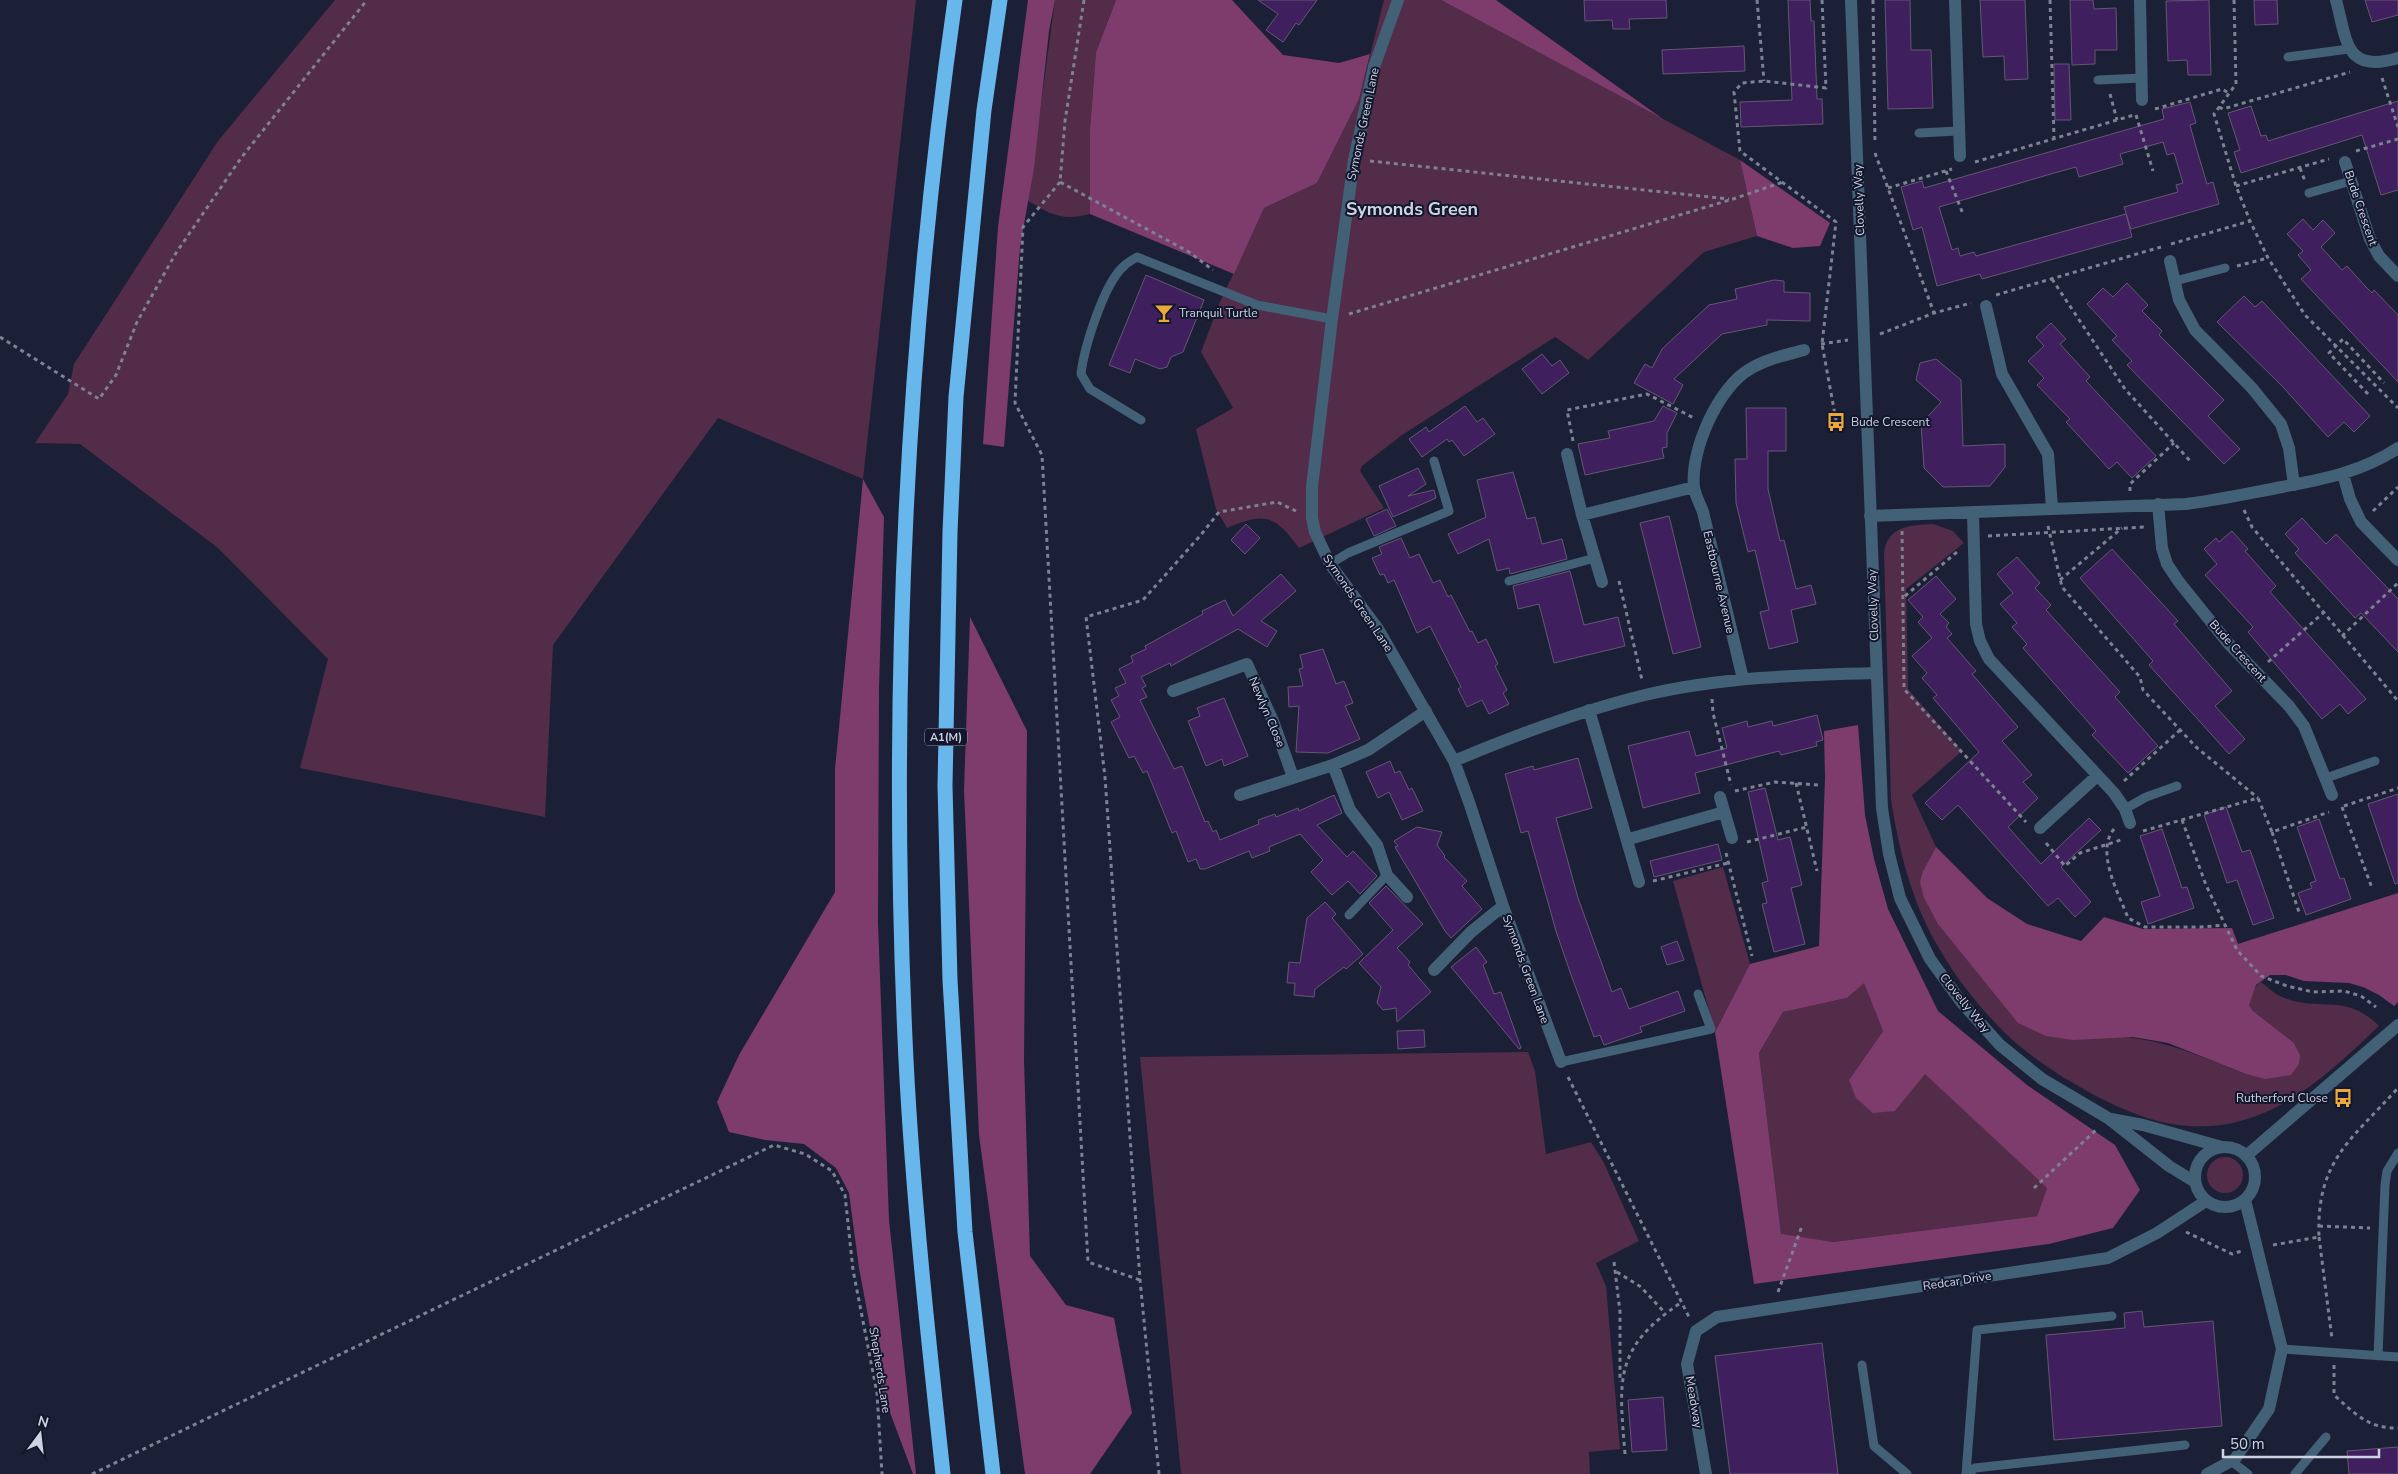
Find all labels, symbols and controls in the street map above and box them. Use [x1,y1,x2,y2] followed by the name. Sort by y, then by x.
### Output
[1343,66,1383,182] street label: Symonds Green Lane
[1850,163,1868,236] street label: Clovelly Way
[2341,168,2382,249] street label: Bude Crescent
[1346,197,1478,221] district label: Symonds Green
[1153,302,1175,324] bar icon: Tranquil Turtle
[1179,305,1258,321] place label: Tranquil Turtle
[1825,411,1847,433] bus stop icon: Bude Crescent
[1851,414,1930,430] place label: Bude Crescent
[1699,529,1739,635] street label: Eastbourne Avenue
[1319,551,1397,655] street label: Symonds Green Lane
[1864,568,1882,641] street label: Clovelly Way
[2206,616,2271,686] street label: Bude Crescent
[1245,674,1289,750] street label: Newlyn Close
[925,729,967,746] road number: A1(M)
[1499,912,1553,1026] street label: Symonds Green Lane
[1936,970,1994,1037] street label: Clovelly Way
[2332,1087,2354,1109] bus stop icon: Rutherford Close
[2236,1090,2328,1106] place label: Rutherford Close
[1922,1268,1992,1294] street label: Redcar Drive
[865,1326,895,1414] street label: Shepherds Lane
[1682,1375,1707,1430] street label: Meadway
[15,1409,65,1459] north arrow
[36,1411,51,1432] text: N
[2223,1426,2379,1458] scale bar
[2230,1434,2265,1454] text: 50 m

